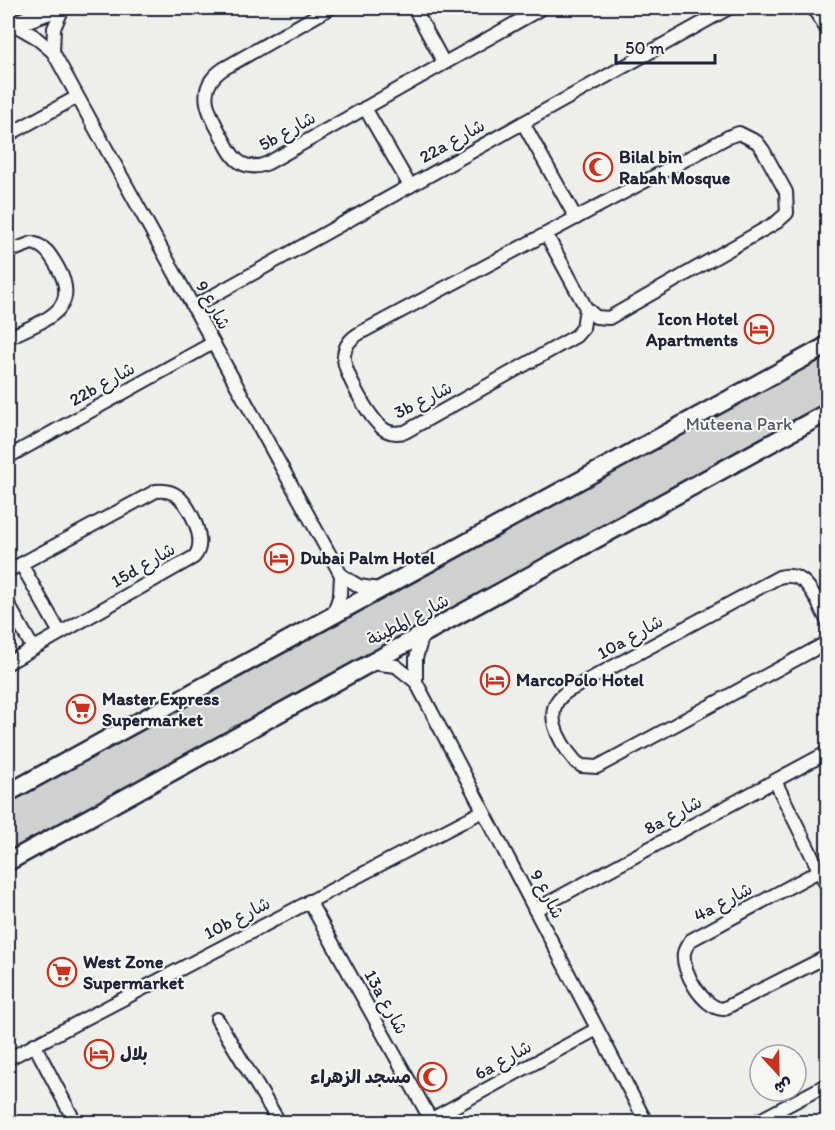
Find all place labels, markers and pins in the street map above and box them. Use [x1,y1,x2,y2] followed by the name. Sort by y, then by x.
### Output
[619,146,731,189] place label: Bilal bin Rabah Mosque
[582,151,614,183] mosque icon: Bilal bin Rabah Mosque
[645,308,739,351] place label: Icon Hotel Apartments
[743,313,775,345] hotel icon: Icon Hotel Apartments
[263,542,295,574] hotel icon: Dubai Palm Hotel
[300,547,436,569] place label: Dubai Palm Hotel
[479,664,511,696] hotel icon: MarcoPolo Hotel
[516,669,645,691] place label: MarcoPolo Hotel
[102,688,219,731] place label: Master Express Supermarket
[65,693,97,725] supermarket icon: Master Express Supermarket
[83,951,184,994] place label: West Zone Supermarket
[46,956,78,988] supermarket icon: West Zone Supermarket
[83,1038,115,1070] hotel icon: بلال
[120,1043,148,1065] place label: بلال
[416,1061,448,1093] mosque icon: مسجد الزهراء
[310,1066,411,1088] place label: مسجد الزهراء

